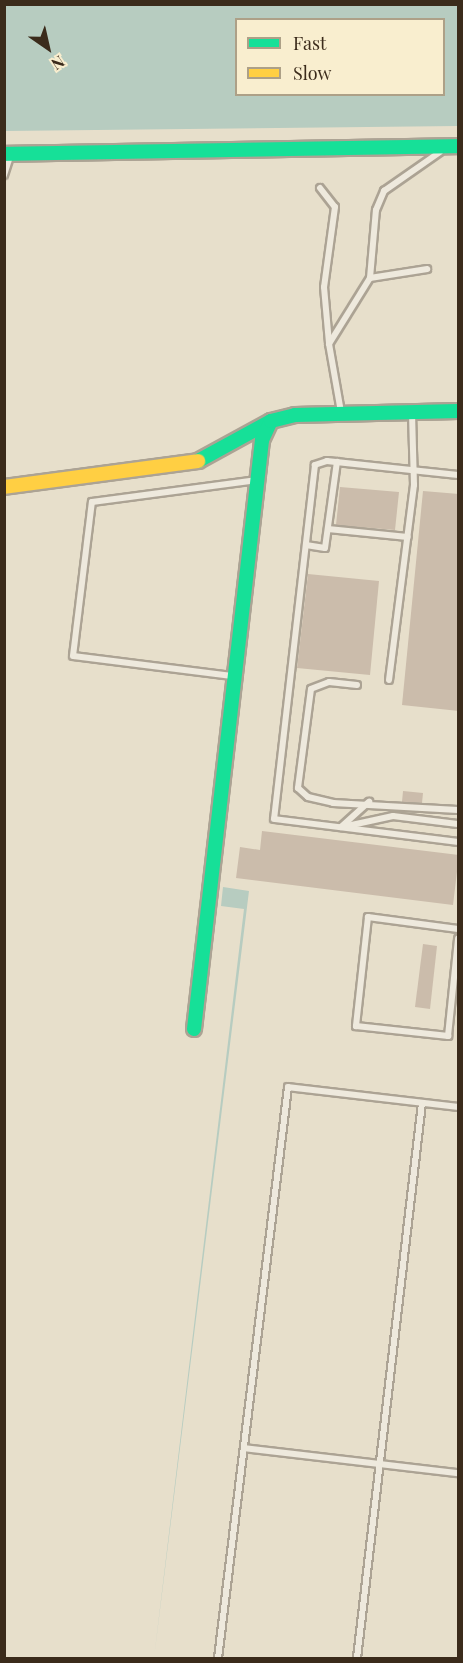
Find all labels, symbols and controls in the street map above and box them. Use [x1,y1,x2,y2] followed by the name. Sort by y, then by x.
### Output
[18,18,78,78] north arrow
[235,18,445,96] legend
[293,31,326,55] text: Fast
[48,51,69,75] text: N
[293,61,331,85] text: Slow

